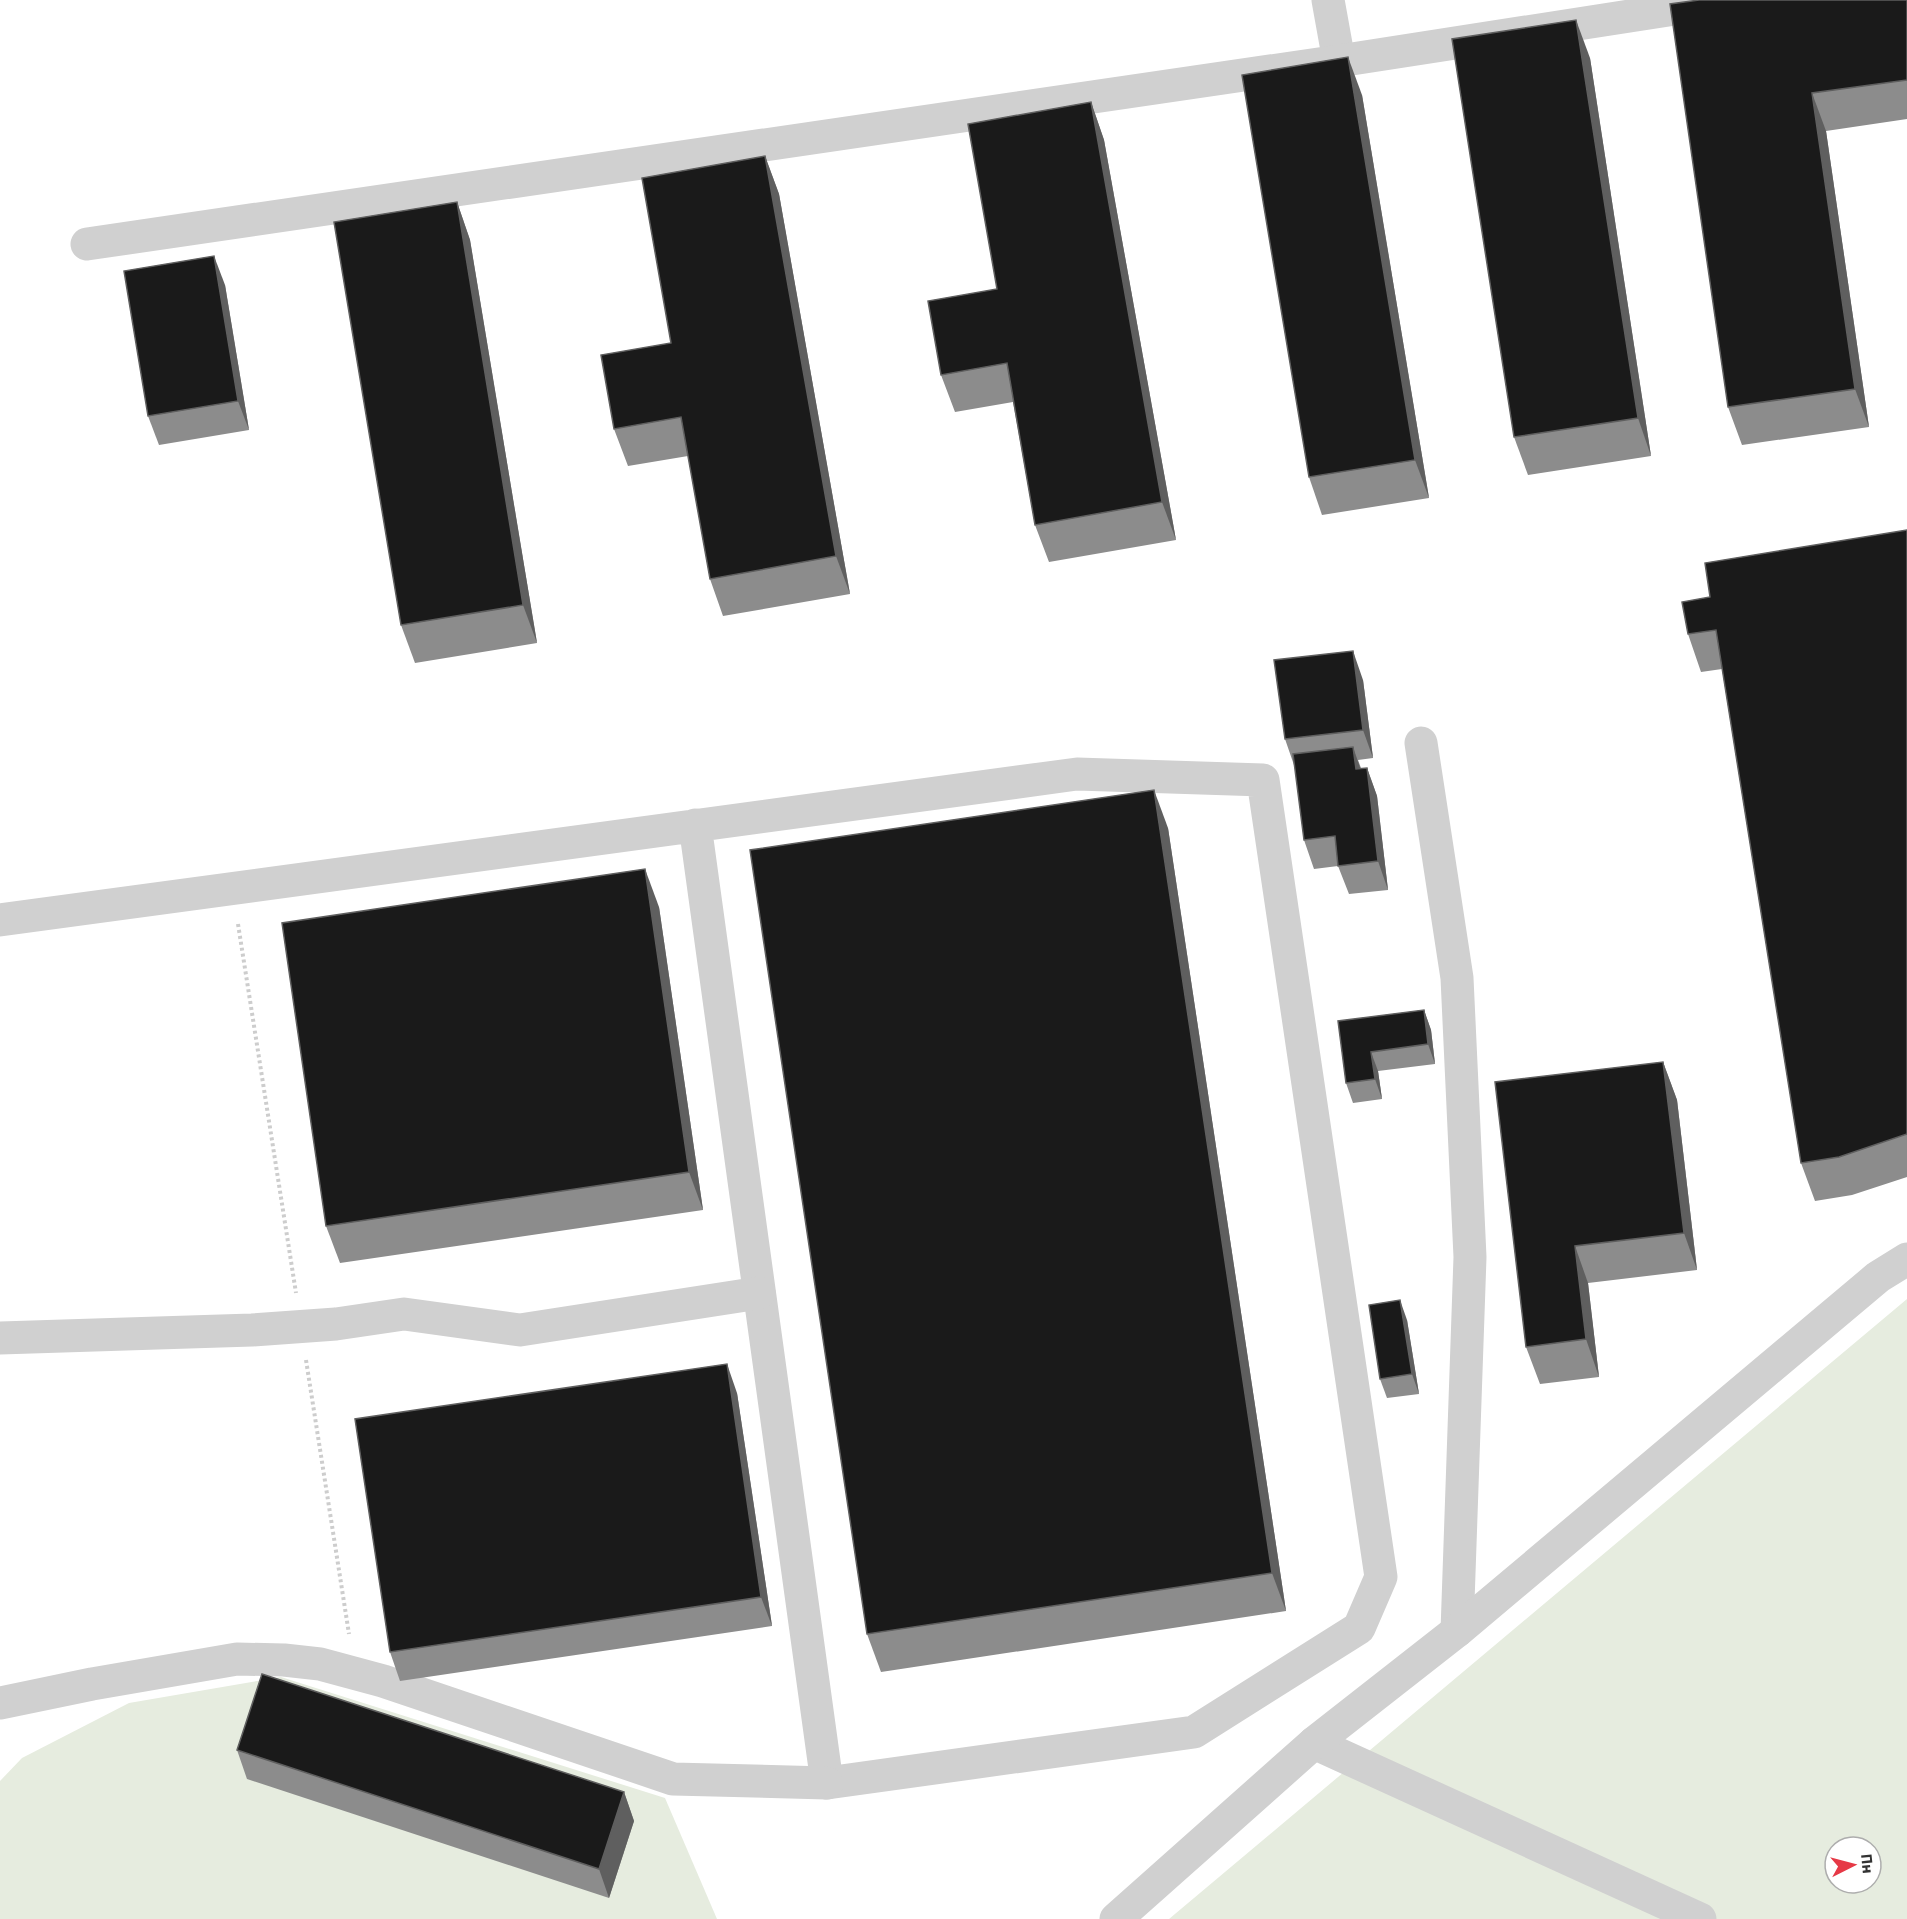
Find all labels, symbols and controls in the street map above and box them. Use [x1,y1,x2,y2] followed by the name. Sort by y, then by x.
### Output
[1823,1835,1883,1895] north arrow
[1855,1852,1879,1875] text: Пн

